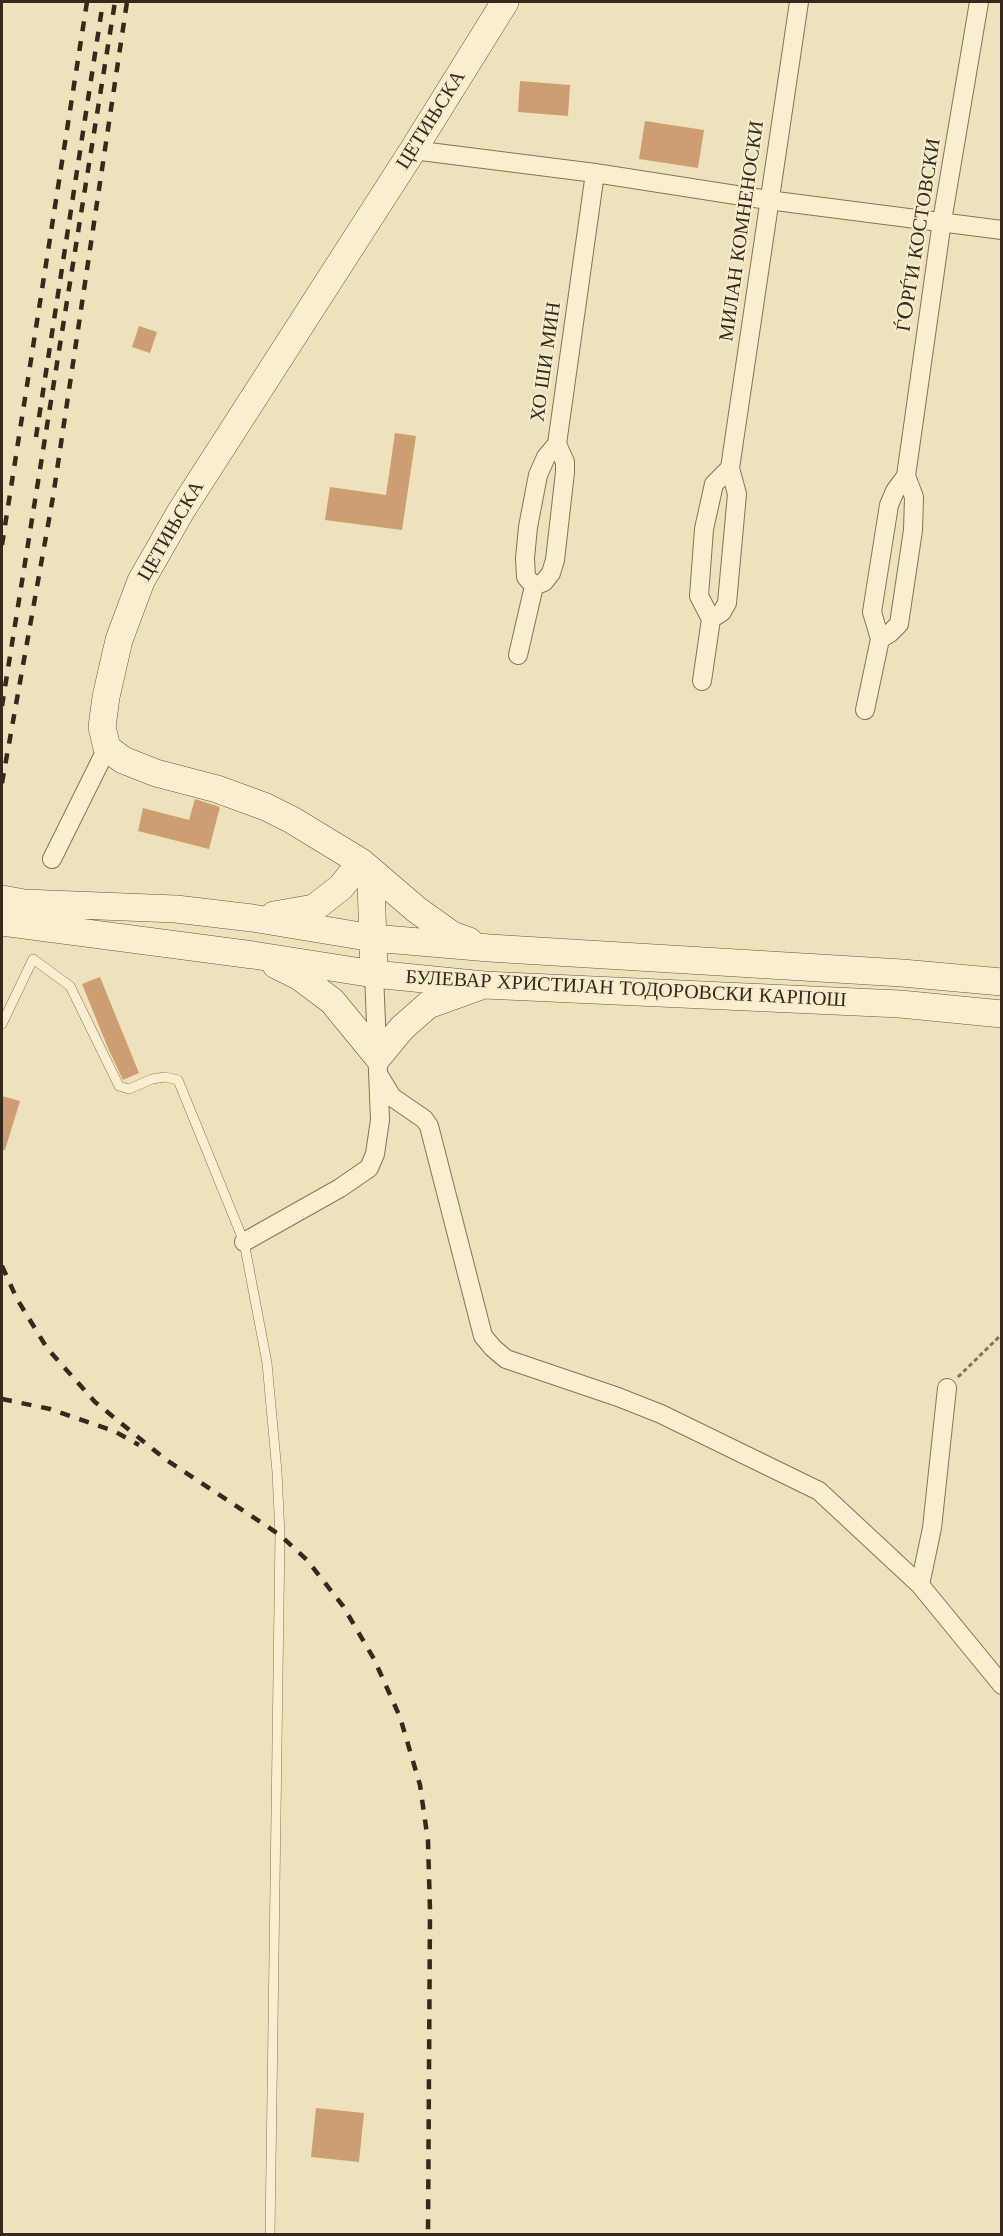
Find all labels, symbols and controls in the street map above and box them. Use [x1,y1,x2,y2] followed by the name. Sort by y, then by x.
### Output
[391,66,471,174] street label: ЦЕТИЊСКА
[715,119,769,343] street label: МИЛАН КОМНЕНОСКИ
[892,137,946,333] street label: ЃOРЃИ КОСТОВСКИ
[526,301,566,423] street label: ХО ШИ МИН
[133,477,209,585] street label: ЦЕТИЊСКА
[405,965,847,1013] street label: БУЛЕВАР ХРИСТИЈАН ТОДОРОВСКИ КАРПОШ

